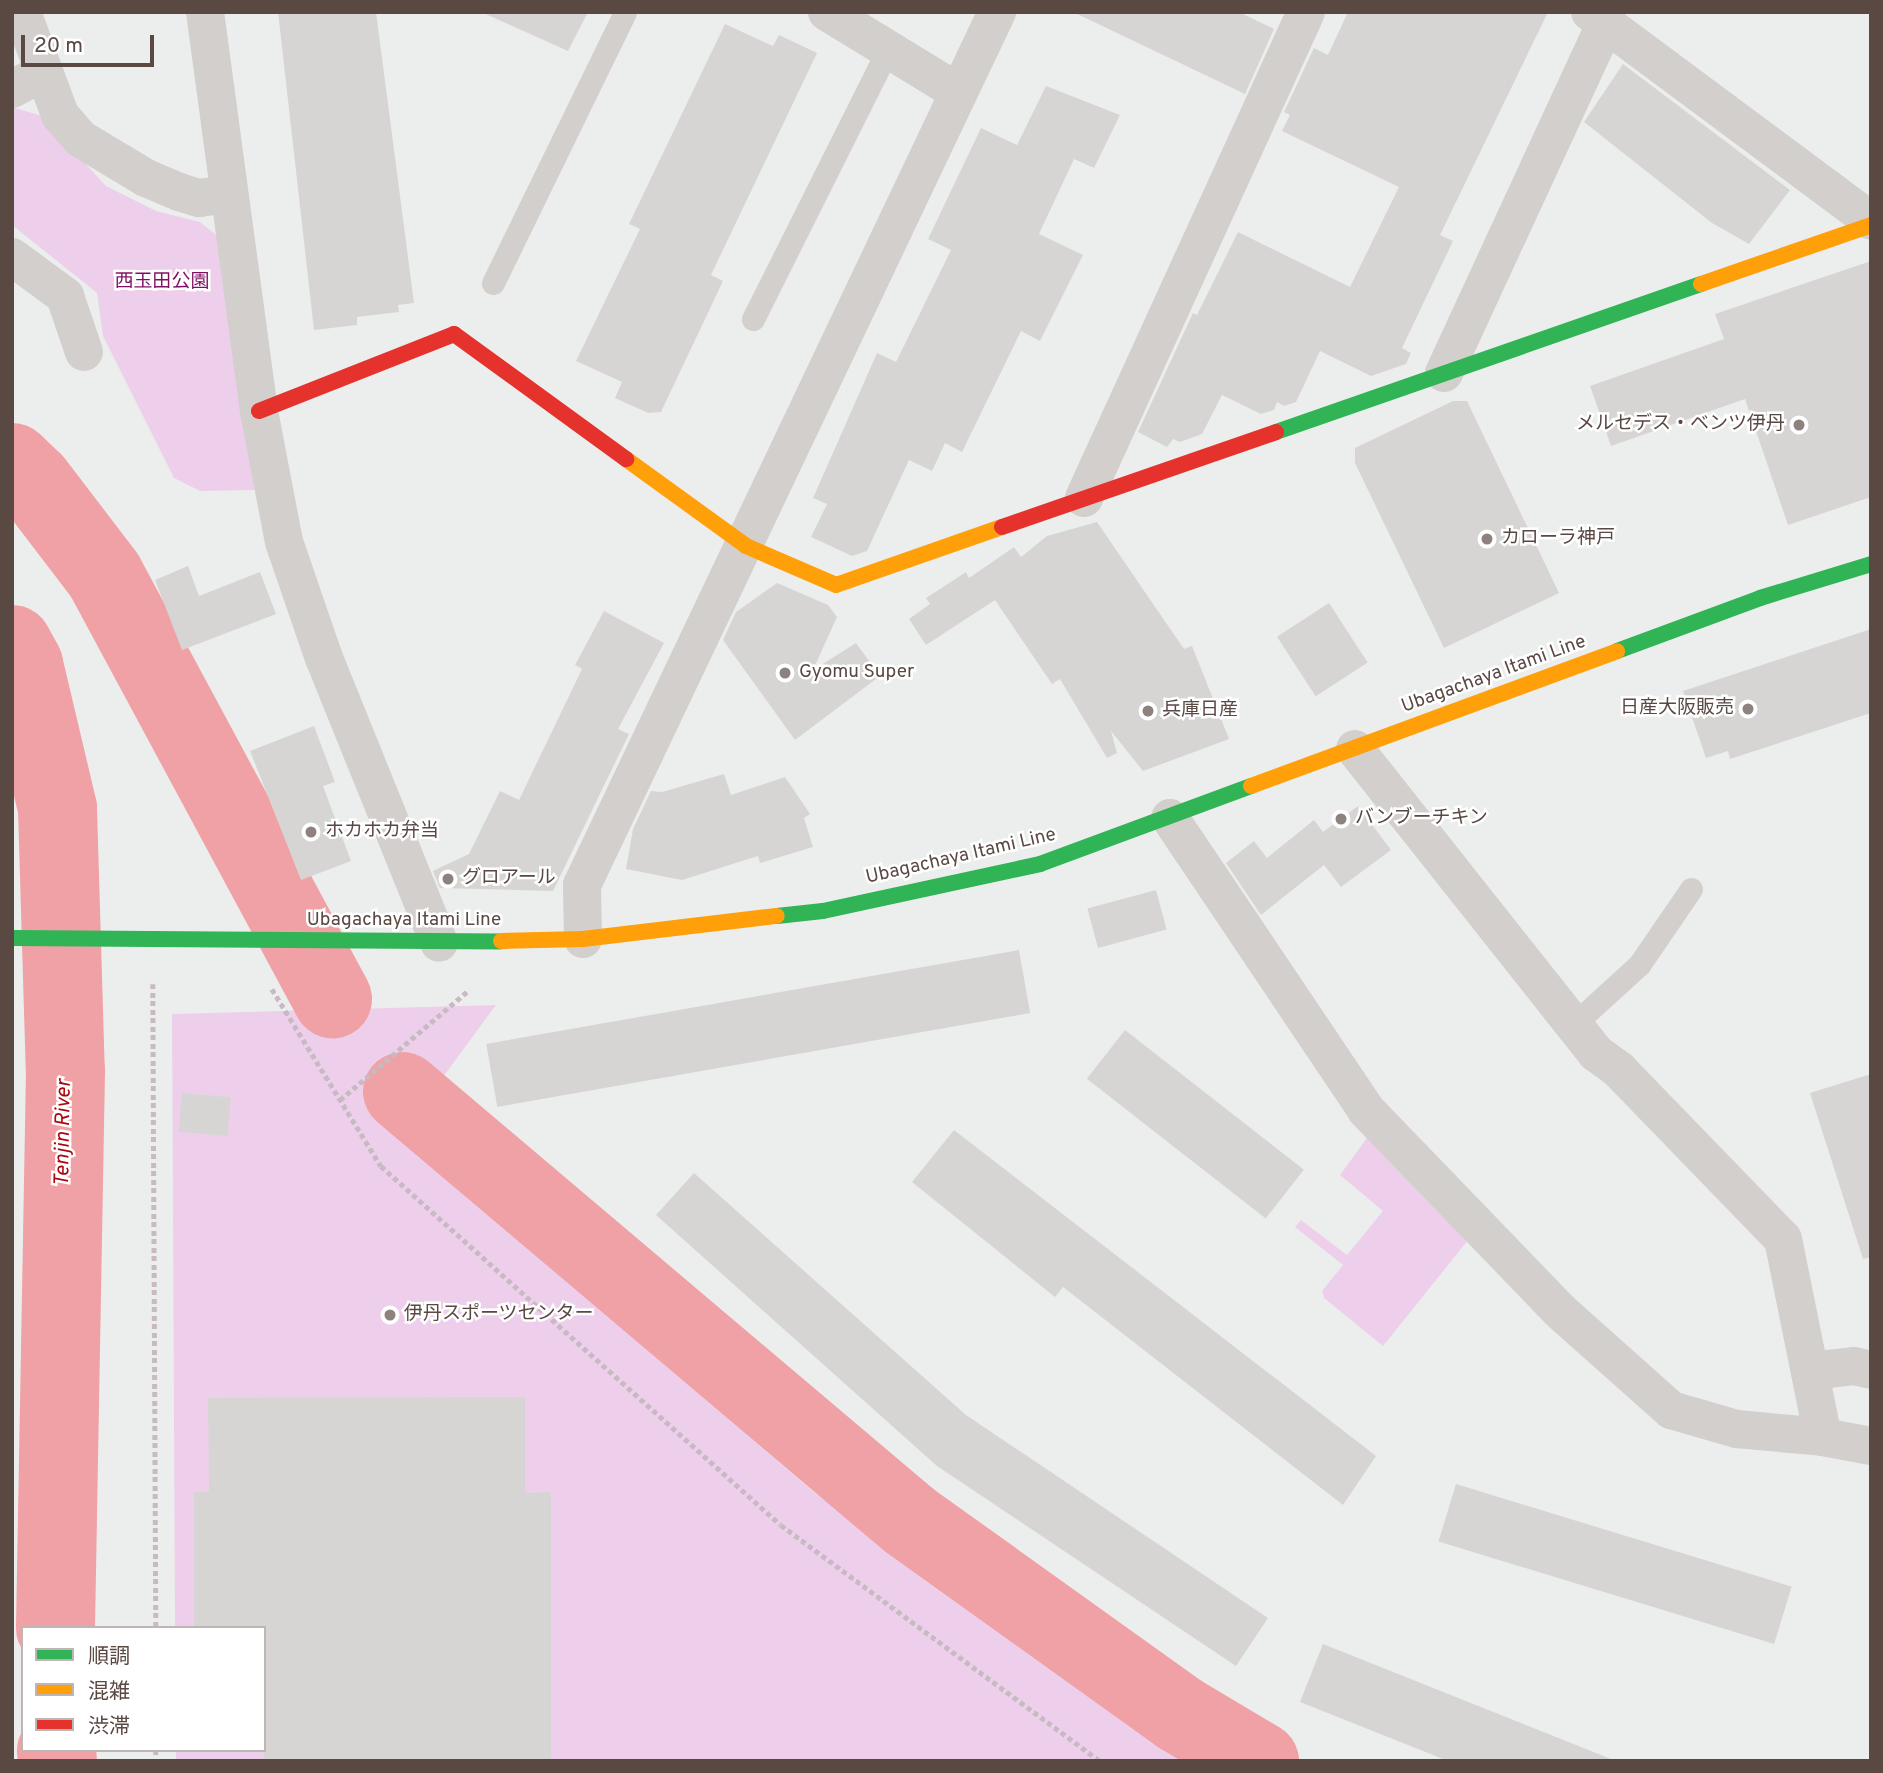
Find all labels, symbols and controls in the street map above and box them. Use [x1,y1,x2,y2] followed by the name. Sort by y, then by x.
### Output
[24,21,158,65] scale bar
[34,33,83,60] text: 20 m
[115,272,209,294] park label: 西玉田公園
[1576,414,1785,436] place label: メルセデス・ベンツ伊丹
[1791,417,1807,433] marker: メルセデス・ベンツ伊丹
[1501,528,1615,550] place label: カローラ神戸
[1479,531,1495,547] marker: カローラ神戸
[1399,631,1589,719] street label: Ubagachaya Itami Line
[799,662,914,684] place label: Gyomu Super
[777,665,793,681] marker: Gyomu Super
[1620,698,1734,720] place label: 日産大阪販売
[1162,700,1238,722] place label: 兵庫日産
[1740,701,1756,717] marker: 日産大阪販売
[1140,703,1156,719] marker: 兵庫日産
[1355,808,1488,830] place label: バンブーチキン
[1333,811,1349,827] marker: バンブーチキン
[325,821,439,843] place label: ホカホカ弁当
[303,824,319,840] marker: ホカホカ弁当
[864,824,1058,890] street label: Ubagachaya Itami Line
[462,868,556,890] place label: グロアール
[440,871,456,887] marker: グロアール
[307,910,501,932] street label: Ubagachaya Itami Line
[50,1079,78,1187] water label: Tenjin River
[404,1304,594,1326] place label: 伊丹スポーツセンター
[382,1307,398,1323] marker: 伊丹スポーツセンター
[21,1626,266,1752] legend
[88,1644,130,1671] text: 順調
[88,1679,130,1706] text: 混雑
[88,1714,130,1741] text: 渋滞

